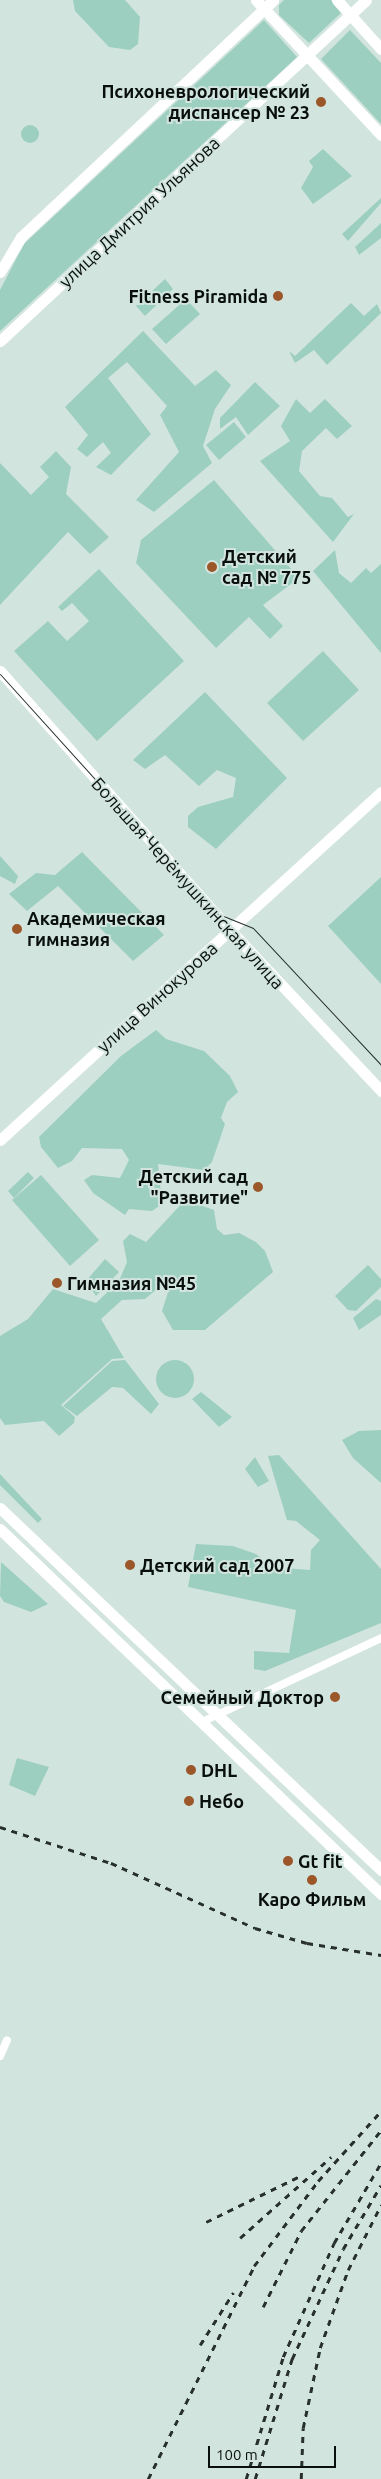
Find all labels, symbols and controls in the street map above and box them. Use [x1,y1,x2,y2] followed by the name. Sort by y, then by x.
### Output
[101,81,310,124] place label: Психоневрологический диспансер № 23
[314,95,328,109] marker: Психоневрологический диспансер № 23
[54,132,224,292] street label: улица Дмитрия Ульянова
[128,285,268,307] place label: Fitness Piramida
[272,290,284,302] marker: Fitness Piramida
[222,546,311,588] place label: Детский сад № 775
[206,561,218,573] marker: Детский сад № 775
[87,773,289,993] street label: Большая Черёмушкинская улица
[27,908,166,951] place label: Академическая гимназия
[11,923,23,935] marker: Академическая гимназия
[92,937,222,1057] street label: улица Винокурова
[139,1166,248,1208] place label: Детский сад "Развитие"
[252,1181,264,1193] marker: Детский сад "Развитие"
[67,1272,196,1294] place label: Гимназия №45
[51,1277,63,1289] marker: Гимназия №45
[140,1554,294,1576] place label: Детский сад 2007
[124,1559,136,1571] marker: Детский сад 2007
[161,1686,324,1708] place label: Семейный Доктор
[328,1690,342,1704] marker: Семейный Доктор
[201,1759,237,1781] place label: DHL
[185,1764,197,1776] marker: DHL
[199,1790,244,1812] place label: Небо
[183,1795,195,1807] marker: Небо
[298,1850,343,1872] place label: Gt fit
[282,1855,294,1867] marker: Gt fit
[306,1874,318,1886] marker: Каро Фильм
[258,1888,366,1910] place label: Каро Фильм
[211,2436,338,2468] scale bar
[216,2446,258,2463] text: 100 m

